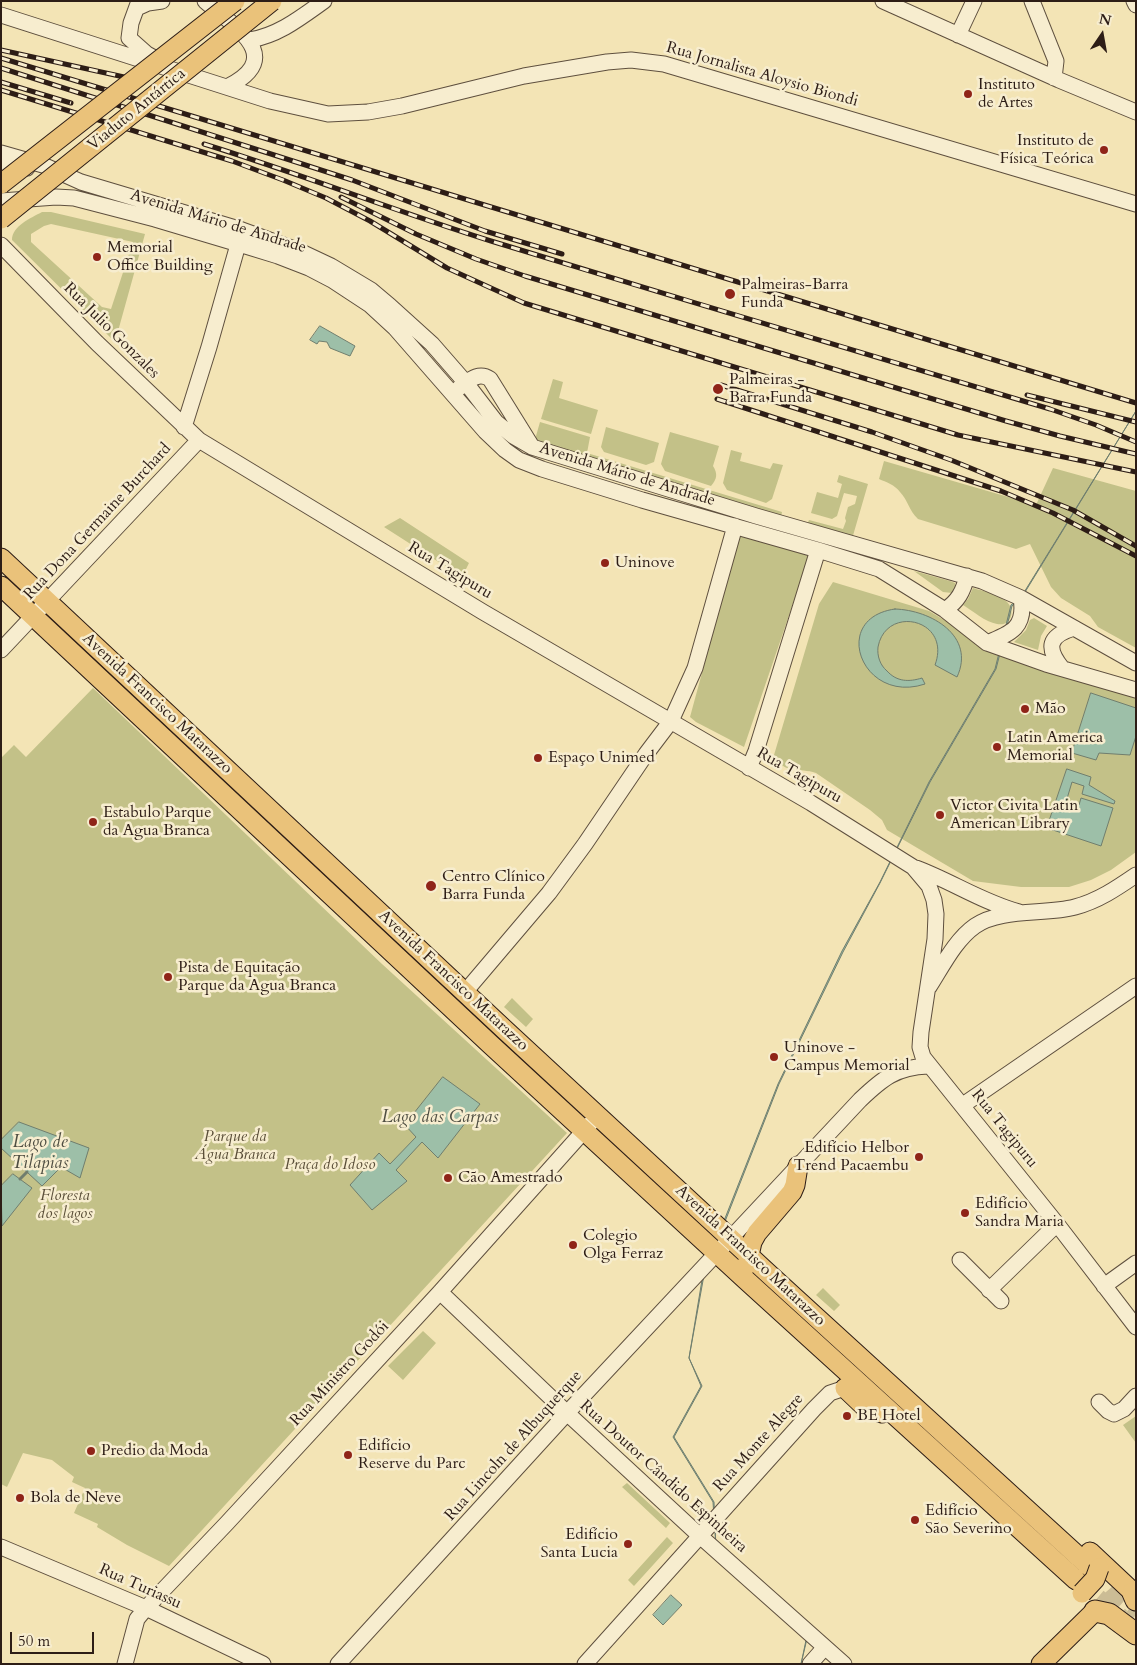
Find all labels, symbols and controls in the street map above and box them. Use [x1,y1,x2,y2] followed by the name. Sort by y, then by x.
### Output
[1097,9,1113,30] text: N
[1077,10,1127,60] north arrow
[664,38,860,112] street label: Rua Jornalista Aloysio Biondi
[84,65,190,155] street label: Viaduto Antártica
[978,75,1035,113] place label: Instituto de Artes
[962,88,974,100] marker: Instituto de Artes
[1000,131,1094,169] place label: Instituto de Física Teórica
[1098,144,1110,156] marker: Instituto de Física Teórica
[128,186,308,258] street label: Avenida Mário de Andrade
[107,238,213,276] place label: Memorial Office Building
[91,251,103,263] marker: Memorial Office Building
[741,275,848,313] place label: Palmeiras-Barra Funda
[59,279,163,383] street label: Rua Julio Gonzales
[723,287,737,301] marker: Palmeiras-Barra Funda
[729,370,812,408] place label: Palmeiras - Barra Funda
[711,382,725,396] marker: Palmeiras - Barra Funda
[537,439,717,511] street label: Avenida Mário de Andrade
[20,440,176,604] street label: Rua Dona Germaine Burchard
[404,538,496,604] street label: Rua Tagipuru
[615,553,675,573] place label: Uninove
[599,557,611,569] marker: Uninove
[78,629,236,779] street label: Avenida Francisco Matarazzo
[1035,699,1066,719] place label: Mão
[1019,703,1031,715] marker: Mão
[1007,728,1103,766] place label: Latin America Memorial
[991,741,1003,753] marker: Latin America Memorial
[753,744,845,808] street label: Rua Tagipuru
[548,748,655,768] place label: Espaço Unimed
[532,752,544,764] marker: Espaço Unimed
[950,796,1078,834] place label: Victor Civita Latin American Library
[103,803,211,841] place label: Estabulo Parque da Agua Branca
[934,809,946,821] marker: Victor Civita Latin American Library
[87,816,99,828] marker: Estabulo Parque da Agua Branca
[442,867,545,905] place label: Centro Clínico Barra Funda
[424,879,438,893] marker: Centro Clínico Barra Funda
[374,906,532,1056] street label: Avenida Francisco Matarazzo
[178,958,336,996] place label: Pista de Equitação Parque da Agua Branca
[162,971,174,983] marker: Pista de Equitação Parque da Agua Branca
[784,1038,909,1076] place label: Uninove - Campus Memorial
[768,1051,780,1063] marker: Uninove - Campus Memorial
[967,1086,1041,1172] street label: Rua Tagipuru
[382,1107,498,1129] water label: Lago das Carpas
[194,1127,276,1165] park label: Parque da Água Branca
[11,1132,69,1174] water label: Lago de Tilapias
[794,1138,909,1176] place label: Edifício Helbor Trend Pacaembu
[913,1151,925,1163] marker: Edifício Helbor Trend Pacaembu
[284,1155,376,1175] park label: Praça do Idoso
[458,1168,563,1188] place label: Cão Amestrado
[442,1172,454,1184] marker: Cão Amestrado
[671,1181,829,1331] street label: Avenida Francisco Matarazzo
[37,1186,93,1224] park label: Floresta dos lagos
[975,1194,1064,1232] place label: Edifício Sandra Maria
[959,1207,971,1219] marker: Edifício Sandra Maria
[583,1226,663,1264] place label: Colegio Olga Ferraz
[567,1239,579,1251] marker: Colegio Olga Ferraz
[286,1318,394,1430] street label: Rua Ministro Godói
[441,1367,587,1525] street label: Rua Lincoln de Albuquerque
[710,1390,808,1496] street label: Rua Monte Alegre
[575,1397,751,1557] street label: Rua Doutor Cândido Espinheira
[857,1406,920,1426] place label: BE Hotel
[841,1410,853,1422] marker: BE Hotel
[358,1436,466,1474] place label: Edifício Reserve du Parc
[101,1441,208,1461] place label: Predio da Moda
[85,1445,97,1457] marker: Predio da Moda
[342,1449,354,1461] marker: Edifício Reserve du Parc
[30,1488,121,1508] place label: Bola de Neve
[14,1492,26,1504] marker: Bola de Neve
[925,1501,1012,1539] place label: Edifício São Severino
[909,1514,921,1526] marker: Edifício São Severino
[541,1525,618,1563] place label: Edifício Santa Lucia
[622,1538,634,1550] marker: Edifício Santa Lucia
[96,1560,184,1614] street label: Rua Turiassu
[12,1622,96,1654] scale bar
[18,1631,50,1651] text: 50 m

